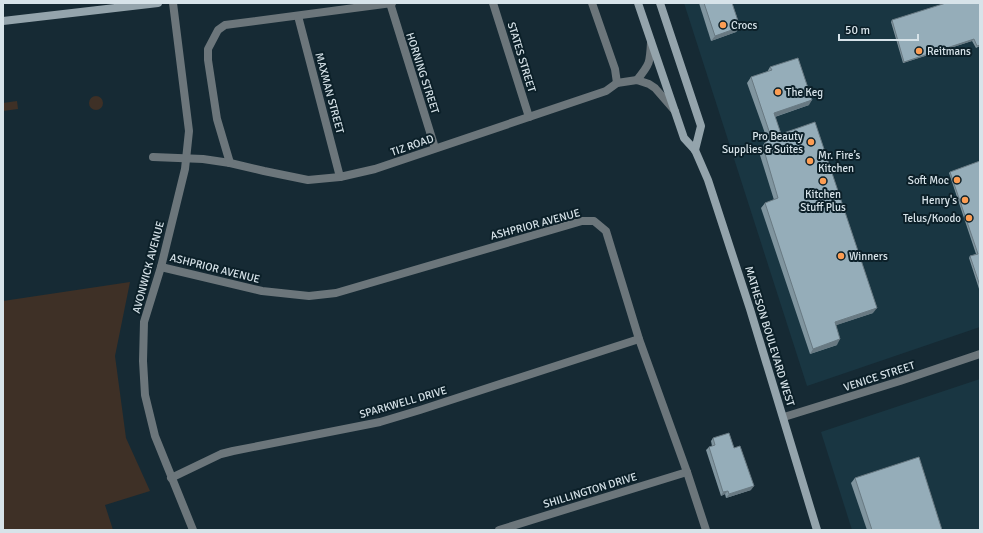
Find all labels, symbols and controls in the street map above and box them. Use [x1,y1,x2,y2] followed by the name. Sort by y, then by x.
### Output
[839,16,918,42] scale bar
[731,19,757,32] place label: Crocs
[718,20,728,30] marker: Crocs
[505,21,539,94] street label: STATES STREET
[845,23,870,38] text: 50 m
[403,31,442,116] street label: HORNING STREET
[927,45,971,58] place label: Reitmans
[914,46,924,56] marker: Reitmans
[312,51,347,136] street label: MAXMAN STREET
[786,86,823,99] place label: The Keg
[773,87,783,97] marker: The Keg
[722,130,804,156] place label: Pro Beauty Supplies & Suites
[389,132,435,159] street label: TIZ ROAD
[806,137,816,147] marker: Pro Beauty Supplies & Suites
[818,149,861,175] place label: Mr. Fire’s Kitchen
[805,156,815,166] marker: Mr. Fire’s Kitchen
[908,174,949,187] place label: Soft Moc
[952,175,962,185] marker: Soft Moc
[818,176,828,186] marker: Kitchen Stuff Plus
[800,188,846,214] place label: Kitchen Stuff Plus
[922,194,957,207] place label: Henry's
[960,195,970,205] marker: Henry's
[489,206,581,243] street label: ASHPRIOR AVENUE
[903,212,961,225] place label: Telus/Koodo
[964,213,974,223] marker: Telus/Koodo
[130,220,167,315] street label: AVONWICK AVENUE
[849,250,888,263] place label: Winners
[168,251,261,286] street label: ASHPRIOR AVENUE
[836,251,846,261] marker: Winners
[742,265,797,408] street label: MATHESON BOULEVARD WEST
[842,359,917,394] street label: VENICE STREET
[358,384,448,421] street label: SPARKWELL DRIVE
[542,470,639,511] street label: SHILLINGTON DRIVE

